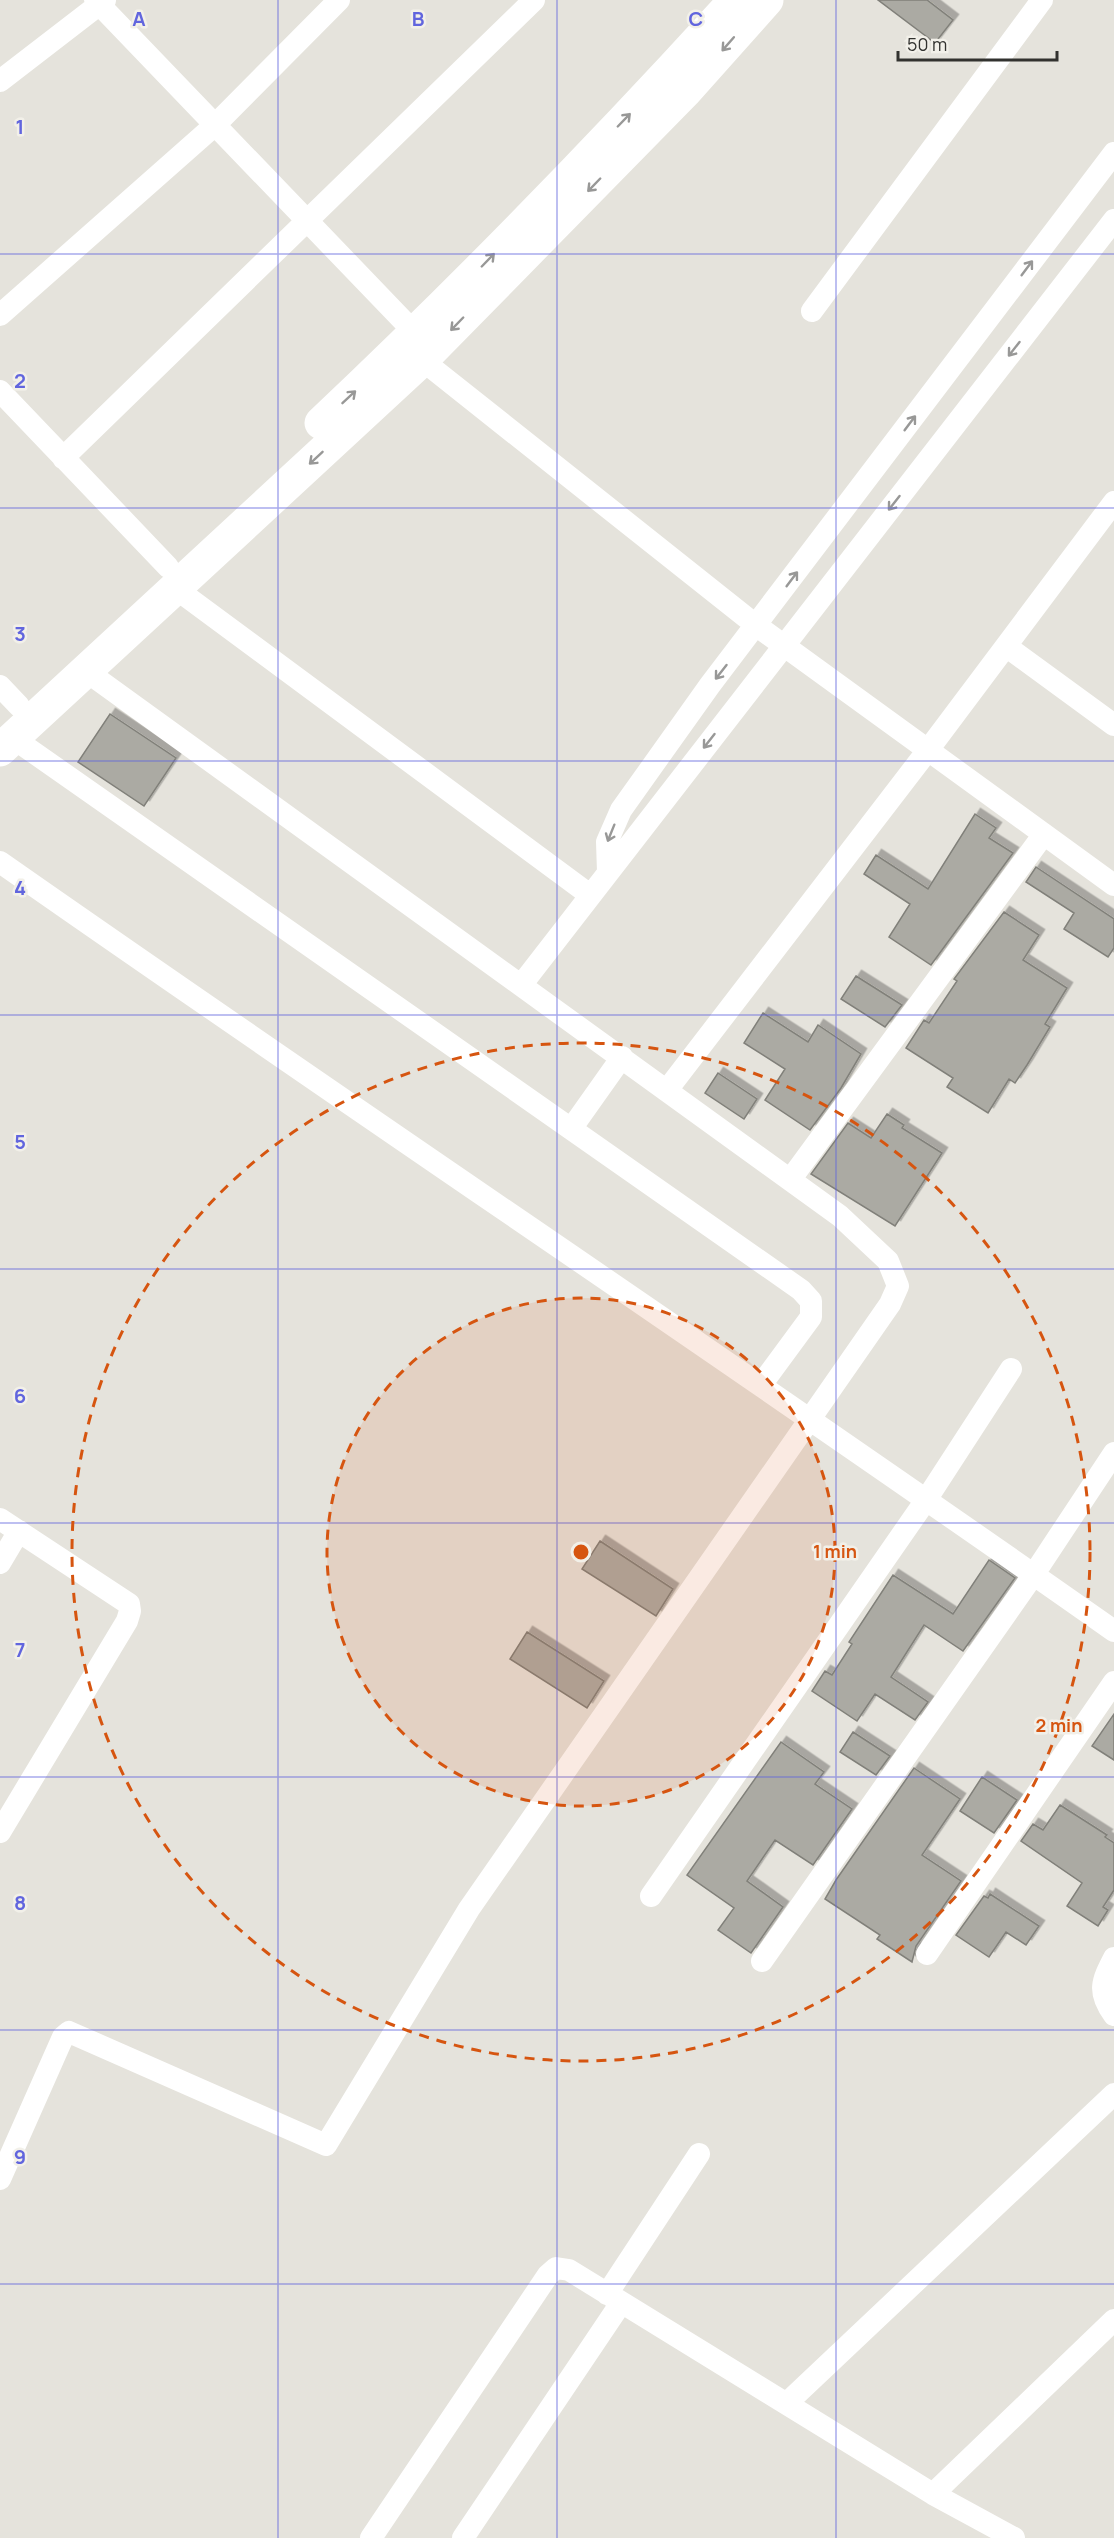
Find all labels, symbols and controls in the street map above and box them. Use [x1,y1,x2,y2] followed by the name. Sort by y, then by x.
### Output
[132,5,146,32] text: A
[412,5,425,32] text: B
[689,5,703,32] text: C
[898,24,1057,62] scale bar
[907,32,947,56] text: 50 m
[721,36,735,51] one-way arrow
[16,113,24,140] text: 1
[617,113,632,128] one-way arrow
[587,178,601,193] one-way arrow
[481,252,495,267] one-way arrow
[1021,260,1034,276] one-way arrow
[450,317,465,332] one-way arrow
[1007,340,1020,356] one-way arrow
[14,367,26,394] text: 2
[341,389,356,404] one-way arrow
[903,416,916,432] one-way arrow
[309,451,324,465] one-way arrow
[887,494,900,510] one-way arrow
[785,571,798,587] one-way arrow
[14,620,26,647] text: 3
[714,664,727,680] one-way arrow
[702,733,715,749] one-way arrow
[605,823,616,841] one-way arrow
[14,874,26,901] text: 4
[14,1128,26,1155] text: 5
[14,1382,26,1409] text: 6
[813,1539,857,1563] text: 1 min
[571,1542,591,1562] centre of rings
[15,1636,25,1663] text: 7
[1036,1713,1082,1737] text: 2 min
[14,1889,26,1916] text: 8
[14,2143,26,2170] text: 9

